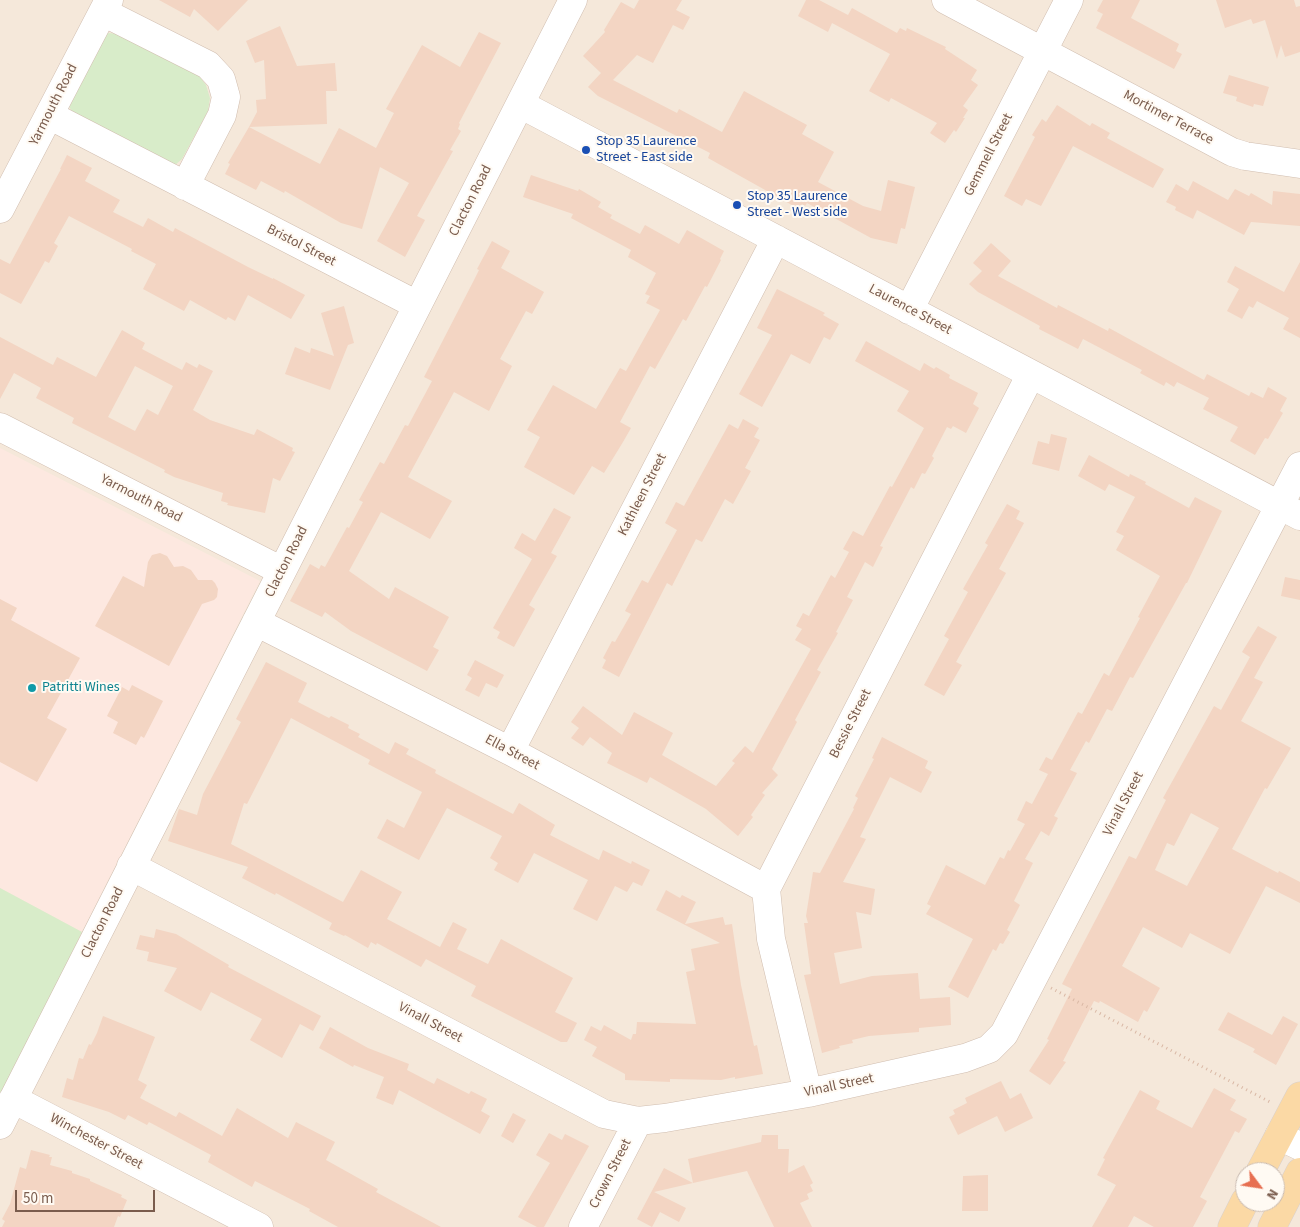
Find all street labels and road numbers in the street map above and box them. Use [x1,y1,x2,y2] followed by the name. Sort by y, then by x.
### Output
[26,61,82,149] street label: Yarmouth Road
[1120,87,1216,149] street label: Mortimer Terrace
[961,111,1017,199] street label: Gemmell Street
[446,163,496,239] street label: Clacton Road
[263,221,339,271] street label: Bristol Street
[866,281,954,339] street label: Laurence Street
[615,451,671,539] street label: Kathleen Street
[97,471,185,527] street label: Yarmouth Road
[262,524,312,600] street label: Clacton Road
[826,687,876,761] street label: Bessie Street
[482,732,542,774] street label: Ella Street
[1100,769,1148,839] street label: Vinall Street
[78,885,128,961] street label: Clacton Road
[395,999,465,1047] street label: Vinall Street
[803,1070,875,1102] street label: Vinall Street
[47,1110,145,1174] street label: Winchester Street
[586,1136,636,1212] street label: Crown Street

